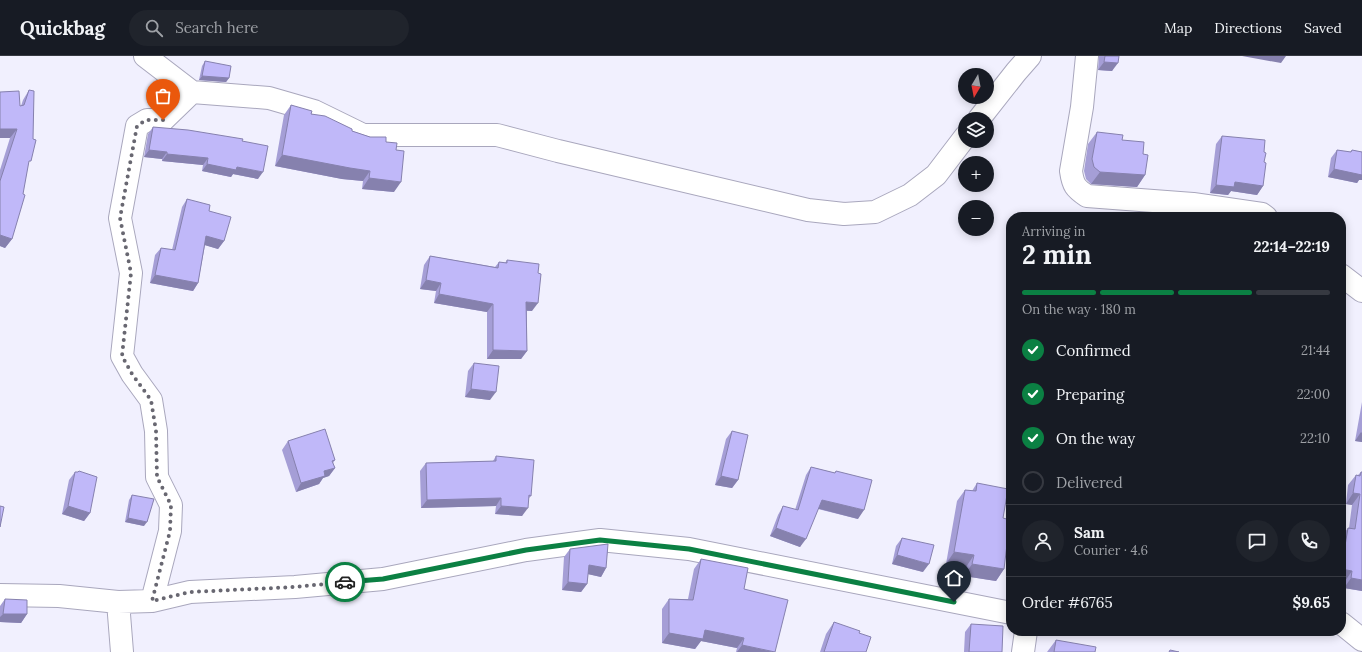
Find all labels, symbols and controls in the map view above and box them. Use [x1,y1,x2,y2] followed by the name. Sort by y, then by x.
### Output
[129,10,409,46] search box
[20,16,105,40] text: Quickbag
[143,17,165,39] icon: search
[175,18,258,37] text: Search here
[1164,19,1192,37] text: Map
[1214,19,1282,37] text: Directions
[1304,19,1342,37] text: Saved
[958,68,994,104] north arrow
[958,68,994,236] map controls
[146,79,180,120] pin
[152,85,174,107] icon: bag
[958,112,994,148] button: layers
[958,156,994,192] button: +
[958,200,994,236] button: −
[1022,223,1085,240] text: Arriving in
[1253,237,1330,256] text: 22:14–22:19
[1022,238,1092,271] text: 2 min
[1022,301,1136,318] text: On the way · 180 m
[1022,339,1044,361] icon: check
[1056,341,1131,360] text: Confirmed
[1301,342,1330,359] text: 21:44
[1022,383,1044,405] icon: check
[1056,385,1124,404] text: Preparing
[1297,386,1330,403] text: 22:00
[1022,427,1044,449] icon: check
[1056,429,1135,448] text: On the way
[1300,430,1330,447] text: 22:10
[1056,473,1123,492] text: Delivered
[1022,520,1064,562] button: person
[1236,520,1278,562] button: chat
[1288,520,1330,562] button: phone
[1074,523,1105,542] text: Sam
[1074,542,1148,559] text: Courier · 4.6
[937,561,971,602] pin
[325,562,365,602] courier
[943,567,965,589] icon: home
[334,571,356,593] icon: car
[1022,593,1113,612] text: Order #6765
[1293,593,1330,612] text: $9.65

